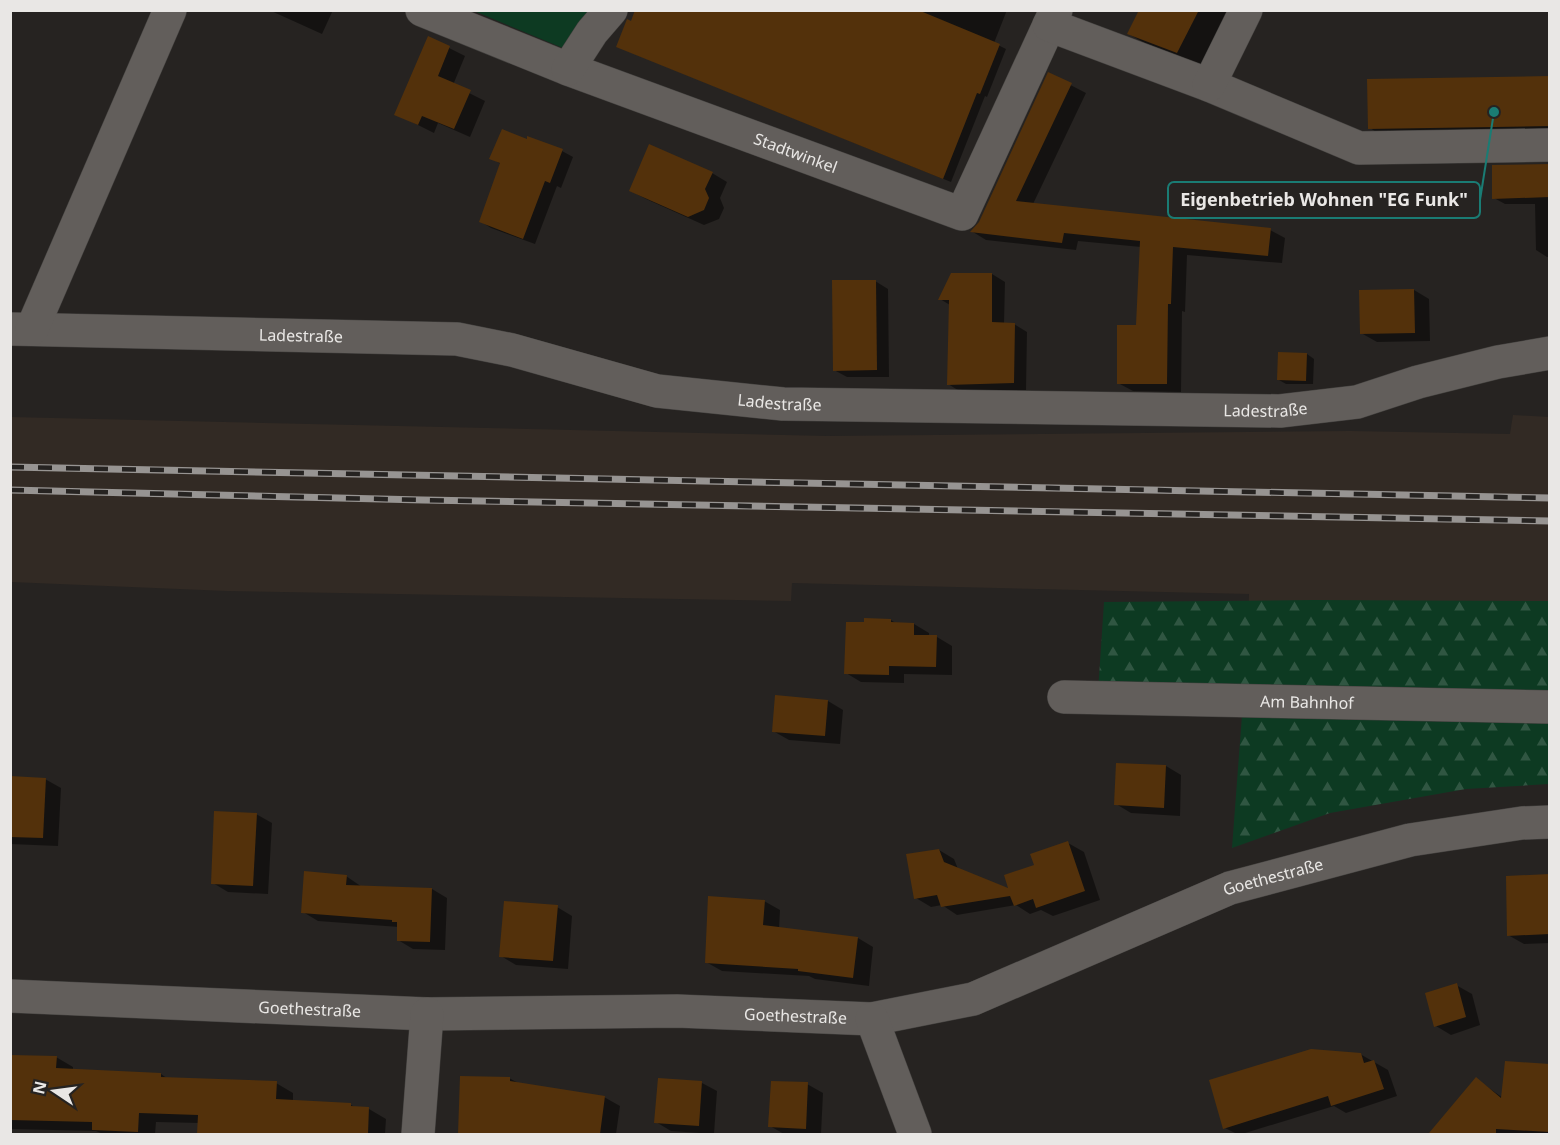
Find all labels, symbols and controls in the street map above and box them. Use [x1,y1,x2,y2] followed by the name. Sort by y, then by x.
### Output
[751,127,840,178] street label: Stadtwinkel
[1168,182,1480,218] callout: Eigenbetrieb Wohnen "EG Funk"
[1180,187,1468,211] text: Eigenbetrieb Wohnen "EG Funk"
[259,324,343,347] street label: Ladestraße
[736,388,822,416] street label: Ladestraße
[1223,397,1309,422] street label: Ladestraße
[1260,690,1355,714] street label: Am Bahnhof
[1219,853,1326,901] street label: Goethestraße
[258,996,362,1022] street label: Goethestraße
[744,1003,847,1029] street label: Goethestraße
[24,1061,84,1121] north arrow
[27,1079,52,1096] text: N

